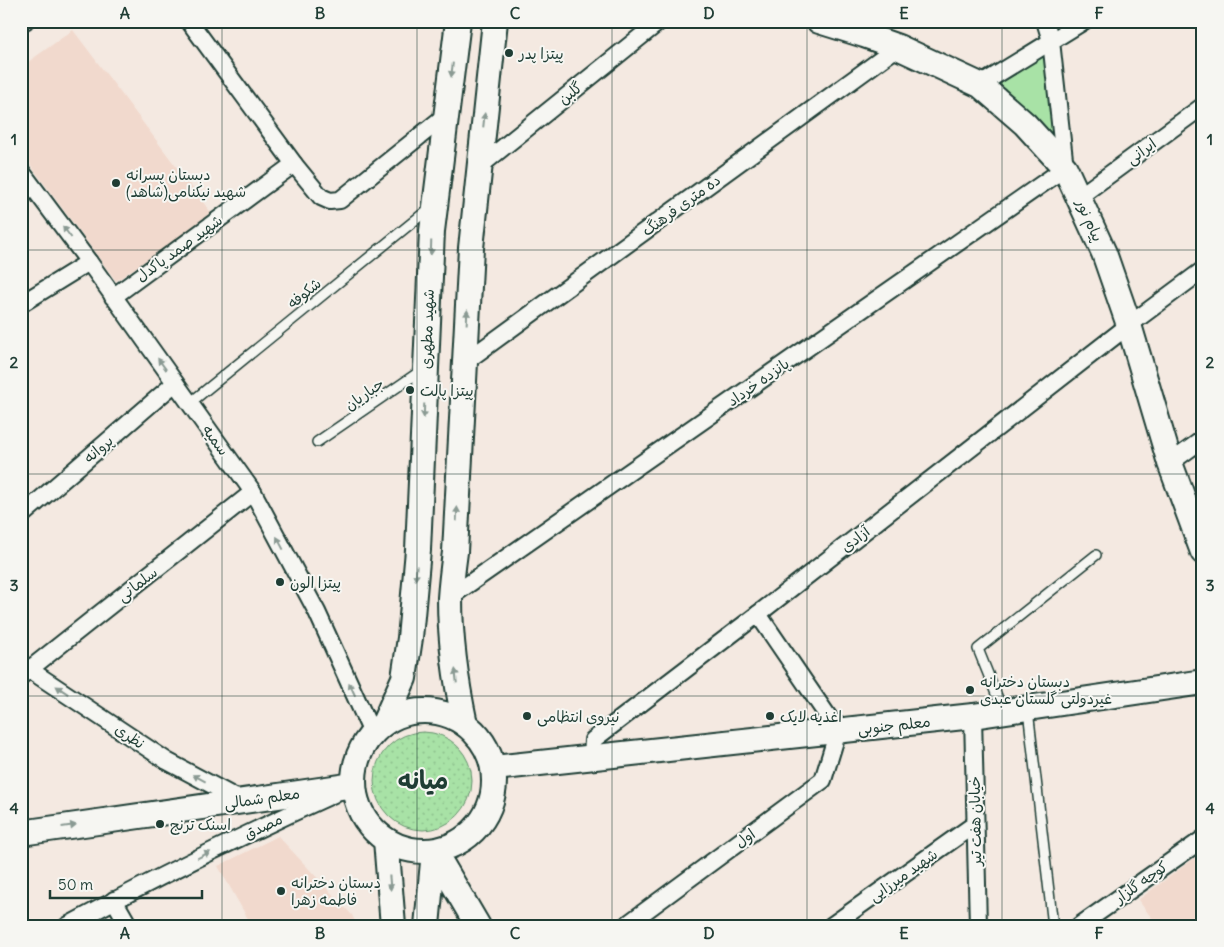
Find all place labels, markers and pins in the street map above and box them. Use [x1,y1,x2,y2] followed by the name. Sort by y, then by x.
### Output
[518,44,564,64] place label: پیتزا پدر
[503,47,515,59] marker: پیتزا پدر
[126,165,246,202] place label: دبستان پسرانه شهید نیکنامی(شاهد)
[110,177,122,189] marker: دبستان پسرانه شهید نیکنامی(شاهد)
[420,381,474,401] place label: پیتزا پالت
[404,384,416,396] marker: پیتزا پالت
[290,573,341,593] place label: پیتزا الون
[274,576,286,588] marker: پیتزا الون
[980,672,1112,709] place label: دبستان دخترانه غیردولتی گلستان عبدی
[964,684,976,696] marker: دبستان دخترانه غیردولتی گلستان عبدی
[537,707,620,727] place label: نیروی انتظامی
[780,707,842,726] place label: اغذیه لایک
[521,710,533,722] marker: نیروی انتظامی
[764,710,776,722] marker: اغذیه لایک
[170,815,231,835] place label: اسنک ترنج
[154,818,166,830] marker: اسنک ترنج
[291,873,381,909] place label: دبستان دخترانه فاطمه زهرا
[275,885,287,897] marker: دبستان دخترانه فاطمه زهرا

